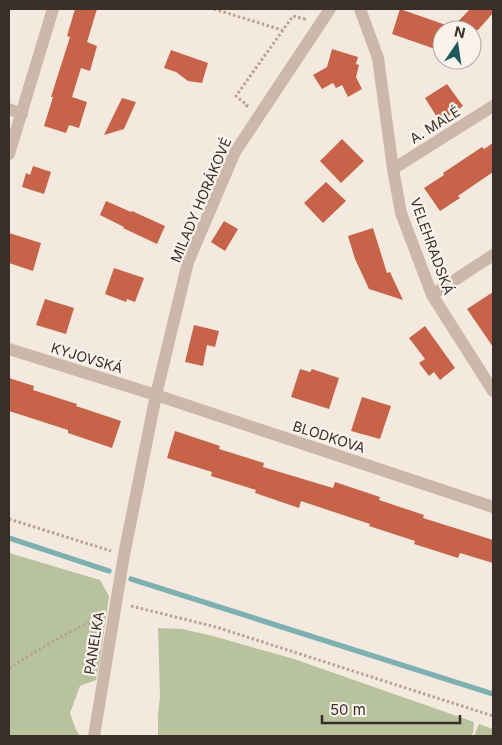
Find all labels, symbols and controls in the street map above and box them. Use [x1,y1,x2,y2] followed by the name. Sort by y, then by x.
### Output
[432,20,482,70] north arrow
[453,22,467,41] text: N
[406,102,463,147] street label: A. MALÉ
[167,135,235,265] street label: MILADY HORÁKOVÉ
[407,195,458,297] street label: VELEHRADSKÁ
[49,339,126,377] street label: KYJOVSKÁ
[291,417,368,456] street label: BLODKOVA
[80,610,107,676] street label: PANELKA
[322,692,460,724] scale bar
[330,700,366,719] text: 50 m

